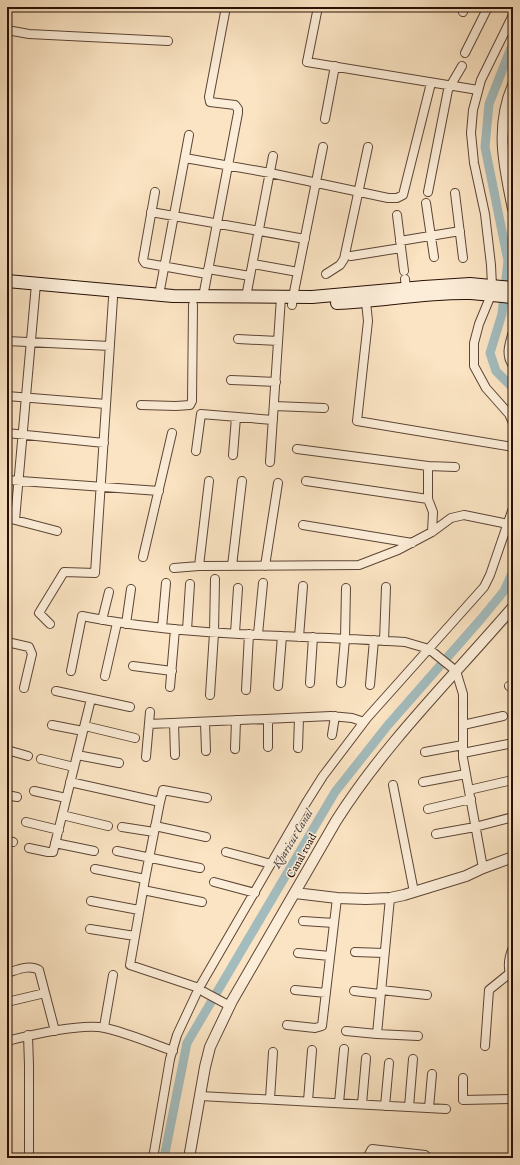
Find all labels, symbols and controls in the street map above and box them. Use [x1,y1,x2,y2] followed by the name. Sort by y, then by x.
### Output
[269,806,317,872] water label: Kharicut Canal
[284,831,320,881] street label: Canal road

